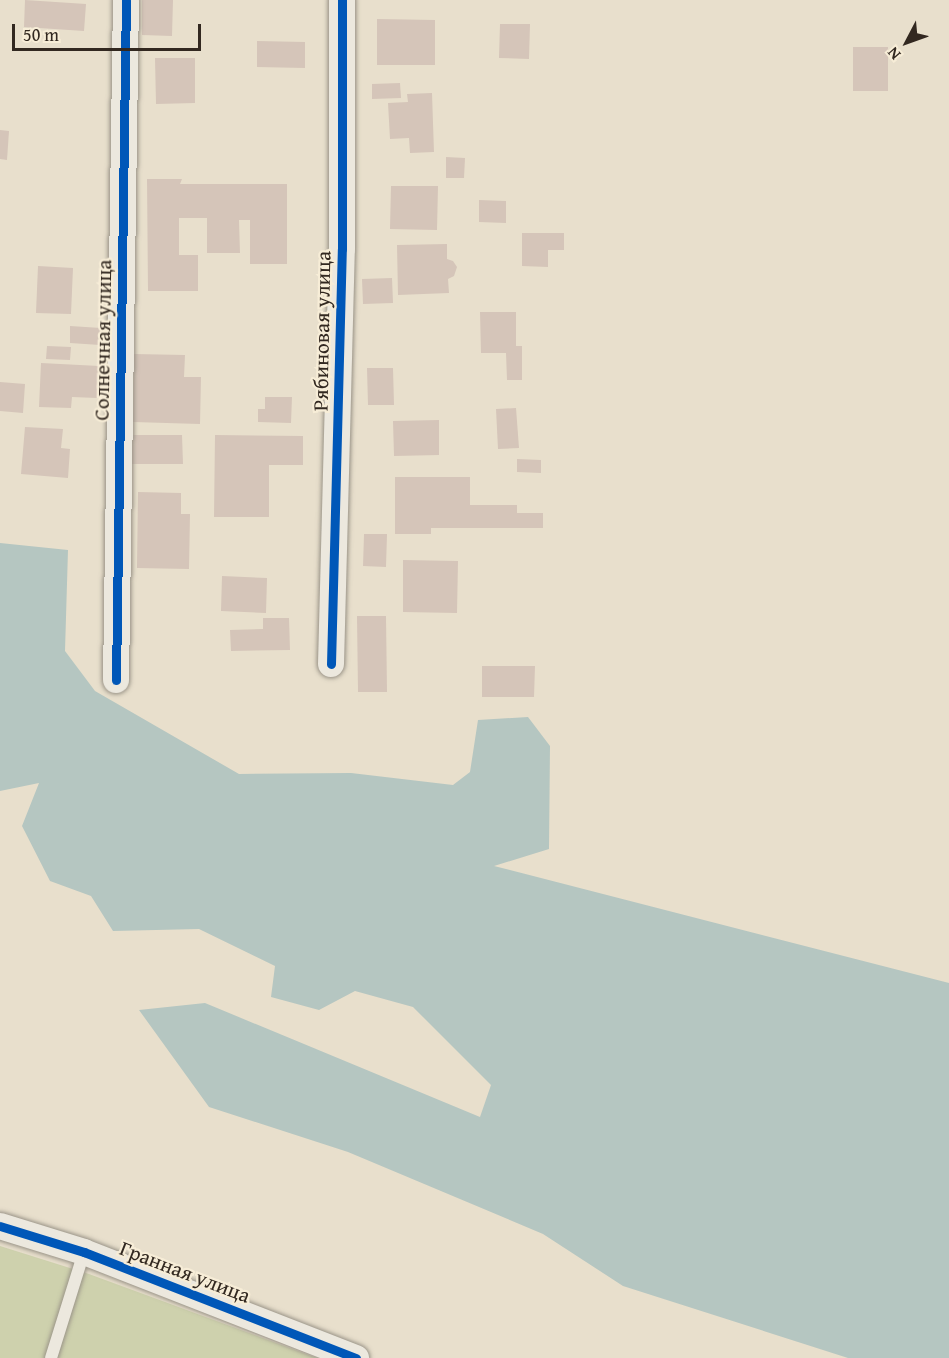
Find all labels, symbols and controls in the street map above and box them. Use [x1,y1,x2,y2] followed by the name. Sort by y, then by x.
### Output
[15,12,204,50] scale bar
[877,12,937,72] north arrow
[23,21,59,48] text: 50 m
[881,42,906,66] text: N
[308,251,336,411] street label: Рябиновая улица
[89,259,117,421] street label: Солнечная улица
[116,1236,254,1308] street label: Гранная улица

